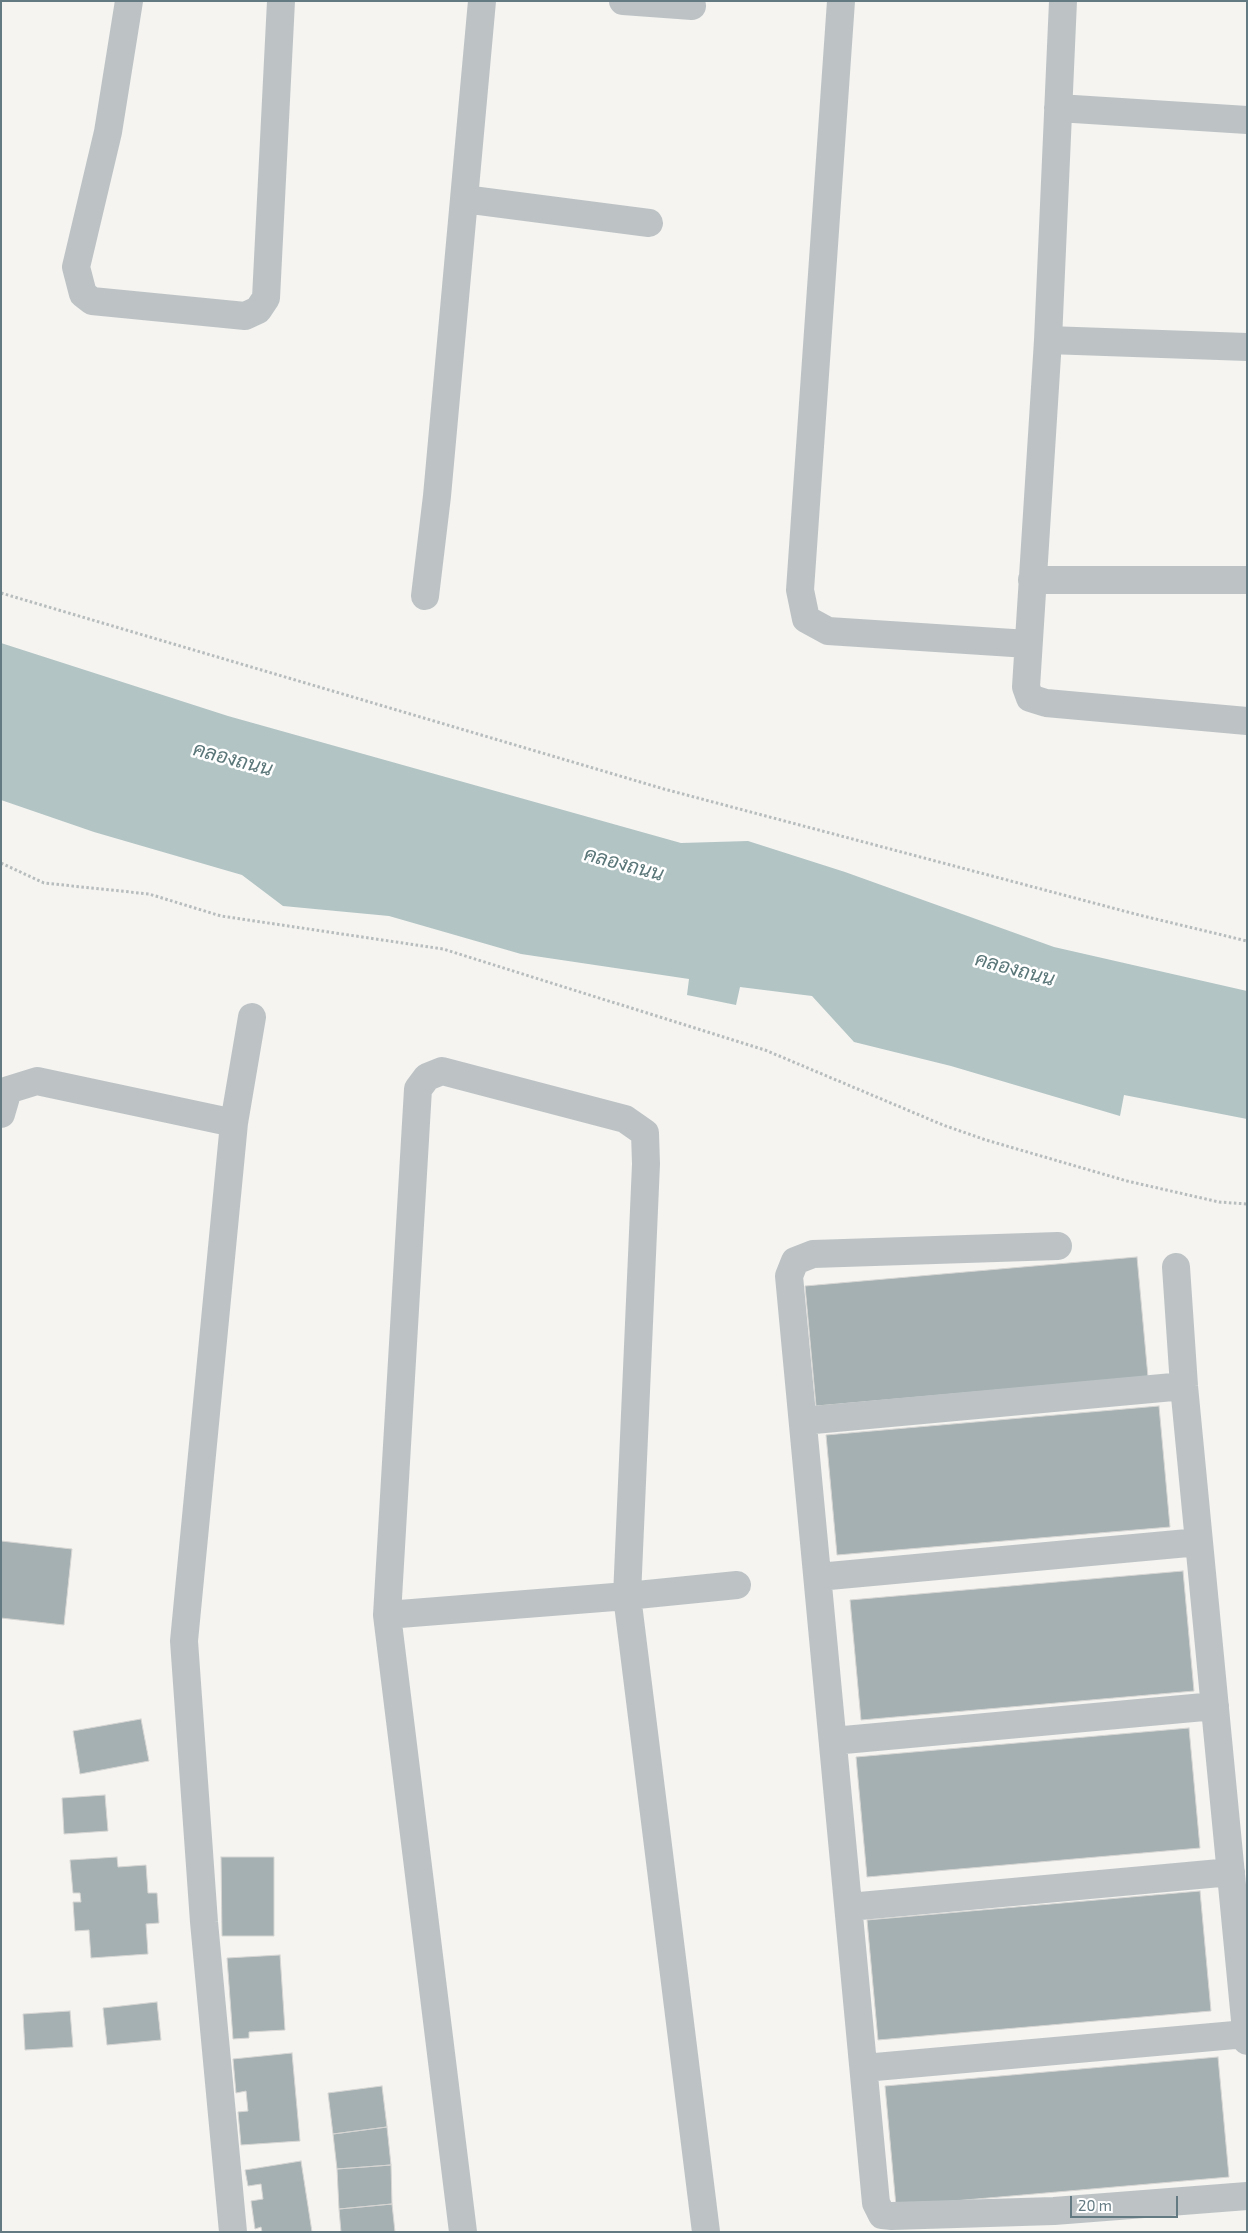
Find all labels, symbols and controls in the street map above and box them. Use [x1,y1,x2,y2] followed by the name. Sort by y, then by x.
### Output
[190,737,276,781] water label: คลองถนน
[581,842,667,886] water label: คลองถนน
[972,947,1058,991] water label: คลองถนน
[1073,2186,1180,2218] scale bar
[1078,2196,1112,2214] text: 20 m

